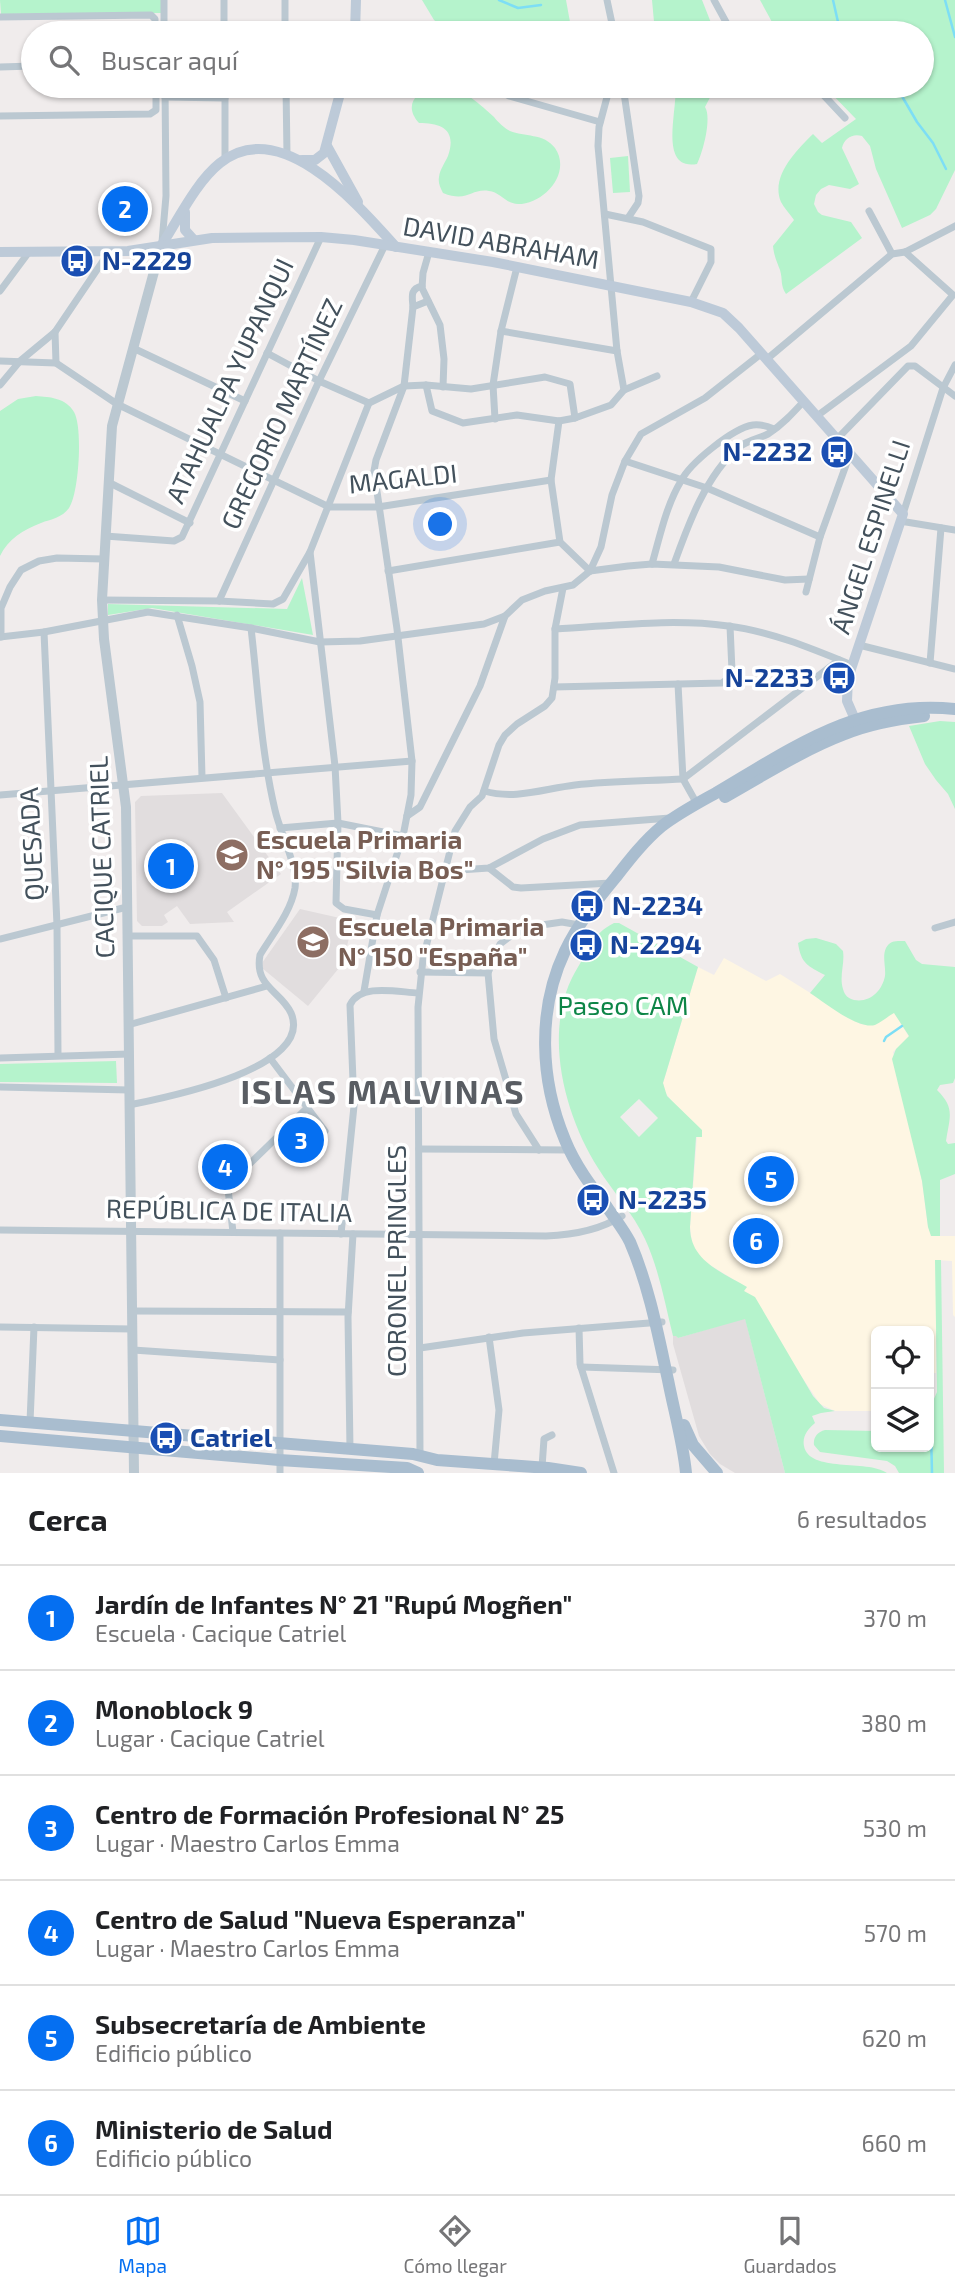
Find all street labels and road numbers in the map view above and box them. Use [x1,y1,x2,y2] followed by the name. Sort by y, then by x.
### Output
[401,209,602,274] street label: DAVID ABRAHAM
[158,253,299,508] street label: ATAHUALPA YUPANQUI
[214,293,348,534] street label: GREGORIO MARTÍNEZ
[824,436,915,637] street label: ÁNGEL ESPINELLI
[347,456,459,499] street label: MAGALDI
[81,755,120,959] street label: CACIQUE CATRIEL
[12,787,49,901] street label: QUESADA
[380,1145,411,1377] street label: CORONEL PRINGLES
[106,1192,352,1227] street label: REPÚBLICA DE ITALIA

